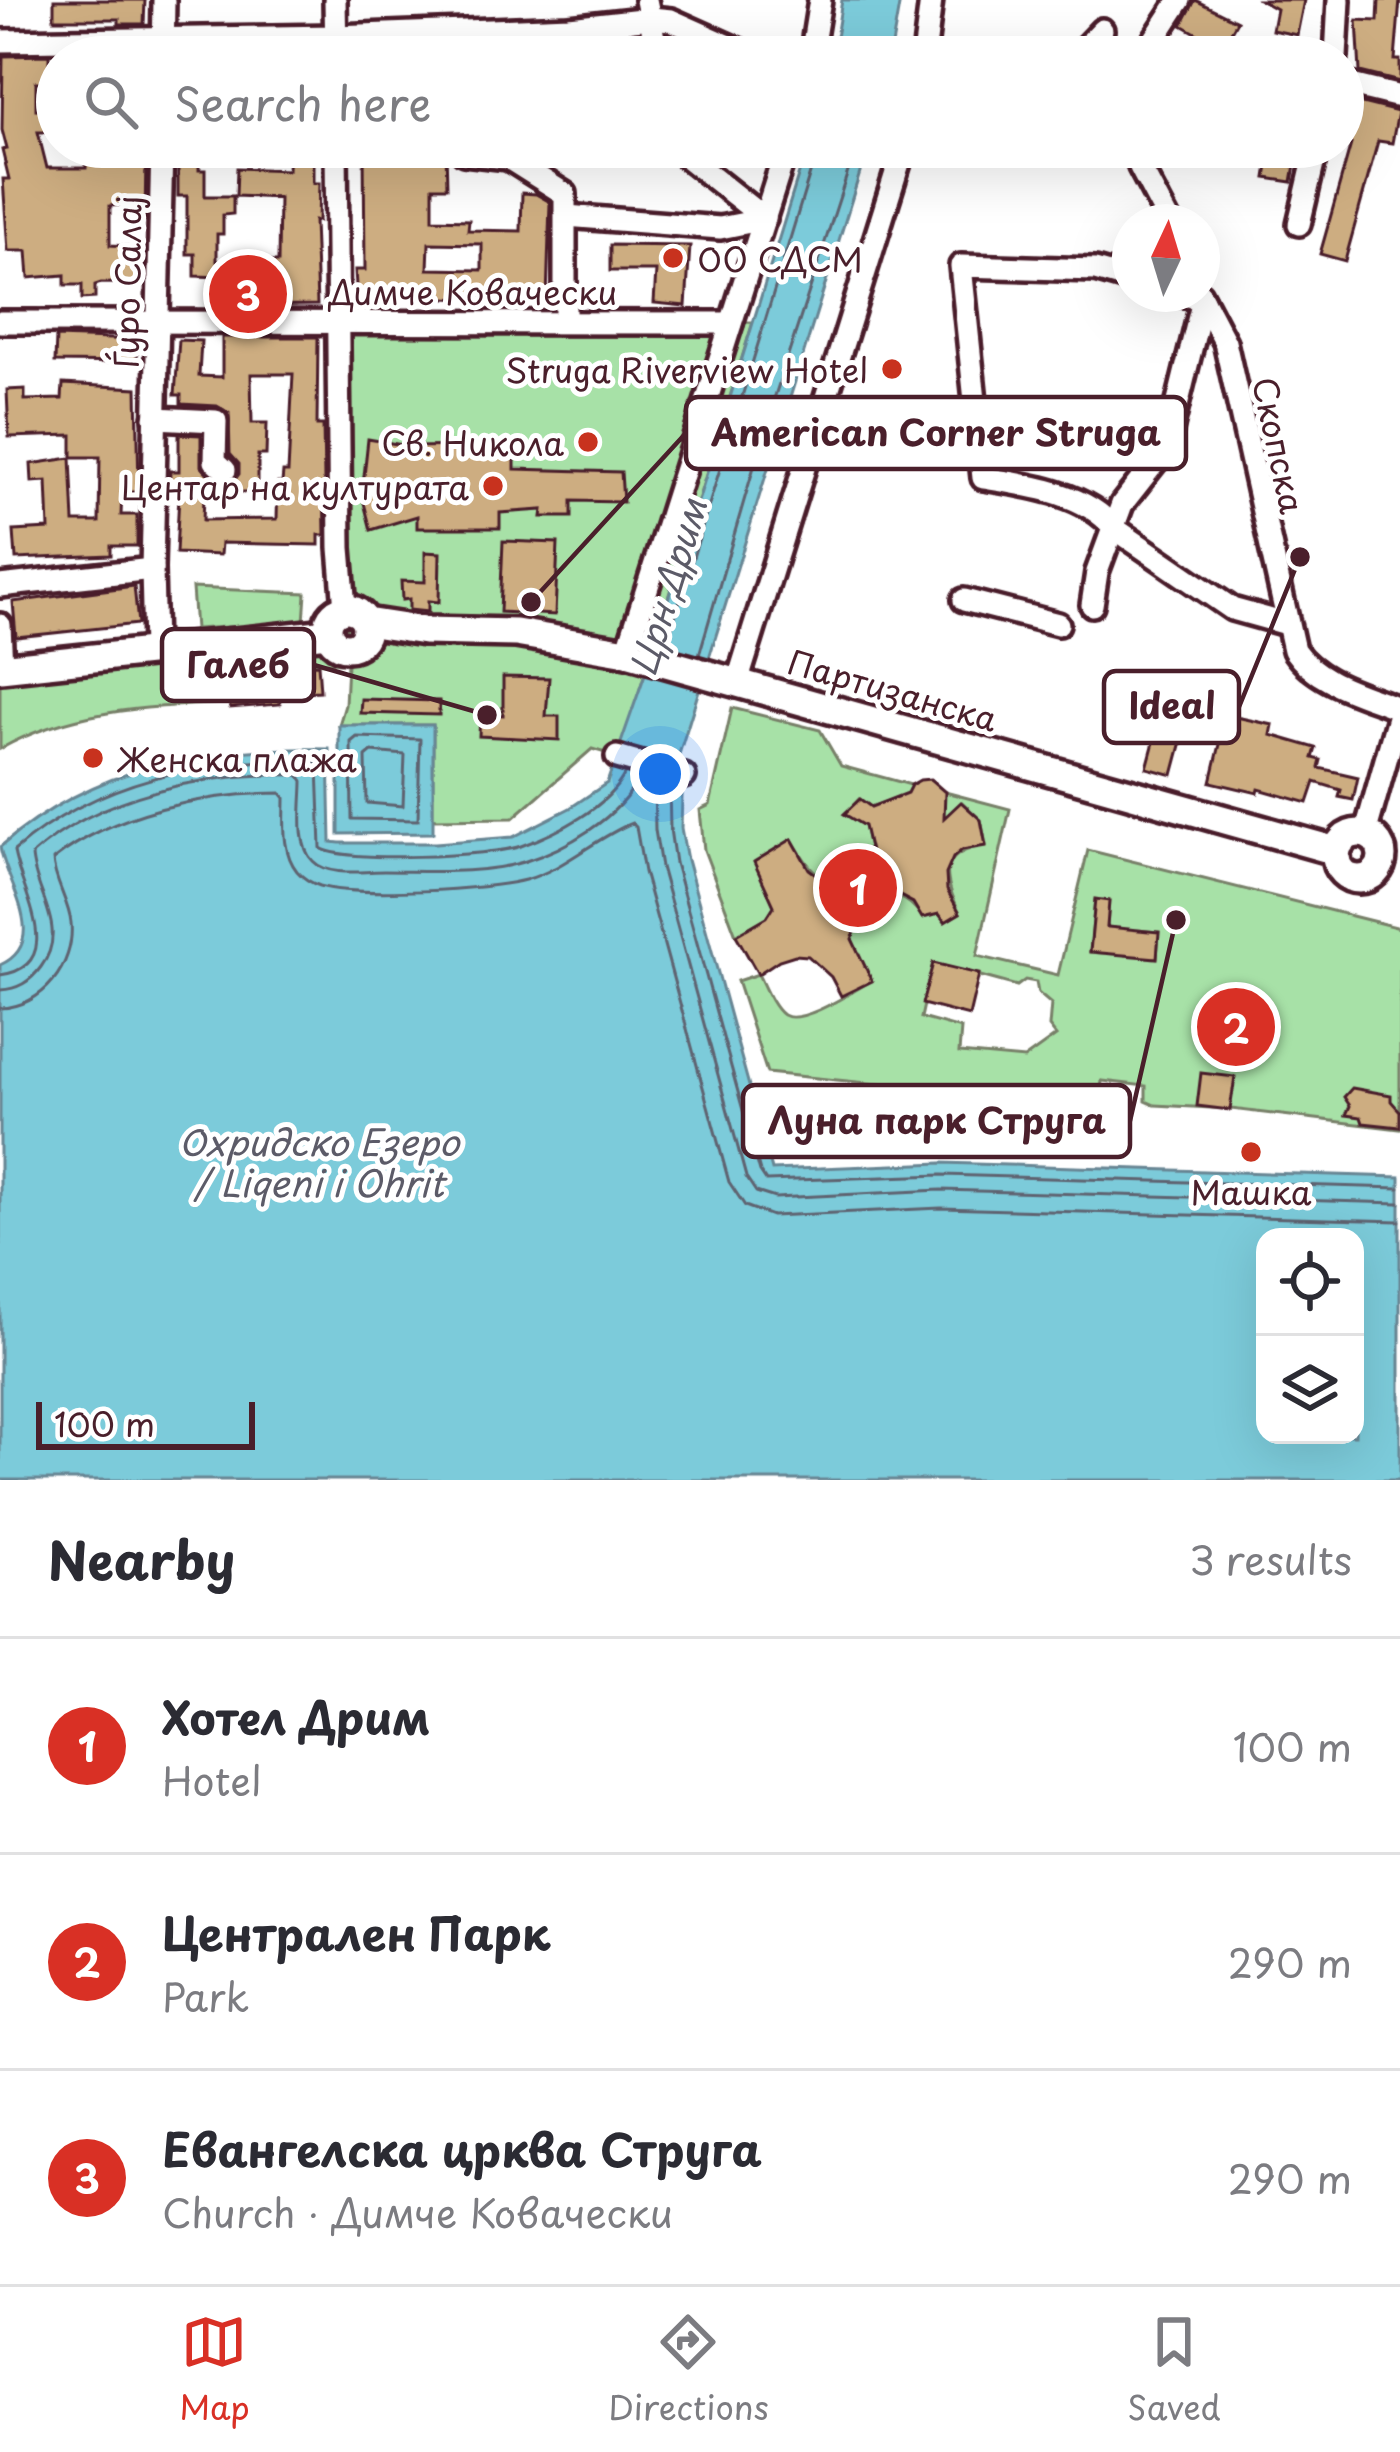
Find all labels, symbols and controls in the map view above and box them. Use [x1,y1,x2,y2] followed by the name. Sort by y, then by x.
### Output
[36,36,1364,168] search box
[174,68,431,136] text: Search here
[78,69,144,135] icon: search
[99,195,153,369] street label: Ѓуро Салај
[1112,204,1220,312] north arrow
[697,233,863,283] place label: ОО СДСМ
[660,245,686,271] marker: ОО СДСМ
[209,249,287,339] pin: 3
[328,266,617,316] street label: Димче Ковачески
[506,344,868,394] place label: Struga Riverview Hotel
[879,356,905,382] marker: Struga Riverview Hotel
[1241,372,1319,518] street label: Скопска
[686,397,1186,469] callout: American Corner Struga
[710,404,1162,458] text: American Corner Struga
[381,417,564,467] place label: Св. Никола
[575,429,601,455] marker: Св. Никола
[121,461,469,511] place label: Центар на културата
[480,473,506,499] marker: Центар на културата
[614,491,720,681] water label: Црн Дрим
[162,629,314,701] callout: Галеб
[782,635,1004,743] street label: Партизанска
[186,636,290,690] text: Галеб
[1104,671,1239,743] callout: Ideal
[1129,677,1215,731] text: Ideal
[117,733,357,783] place label: Женска плажа
[630,744,690,804] your location
[80,745,106,771] marker: Женска плажа
[819,843,897,933] pin: 1
[1197,982,1275,1072] pin: 2
[743,1085,1130,1157] callout: Луна парк Струга
[768,1092,1107,1146] text: Луна парк Струга
[179,1114,461,1209] water label: Охридско Езеро / Liqeni i Ohrit
[1238,1139,1264,1165] marker: Машка
[1191,1166,1312,1216] place label: Машка
[1256,1228,1364,1444] map controls
[1256,1228,1364,1336] button: locate
[1256,1336,1364,1444] button: layers
[36,1396,255,1449] scale bar
[54,1398,155,1448] text: 100 m
[48,1520,235,1597] text: Nearby
[1189,1529,1352,1588] text: 3 results
[162,1682,431,1750] text: Хотел Дрим
[78,1716,96,1775] text: 1
[1233,1716,1352,1775] text: 100 m
[162,1750,261,1809] text: Hotel
[162,1898,550,1966] text: Централен Парк
[73,1932,101,1991] text: 2
[1228,1932,1352,1991] text: 290 m
[162,1966,249,2025] text: Park
[162,2114,762,2182] text: Евангелска црква Струга
[74,2148,100,2207] text: 3
[1228,2148,1352,2207] text: 290 m
[162,2182,673,2241] text: Church · Димче Ковачески
[179,2309,250,2431] tab: Map
[608,2309,769,2431] tab: Directions
[1127,2309,1221,2431] tab: Saved

